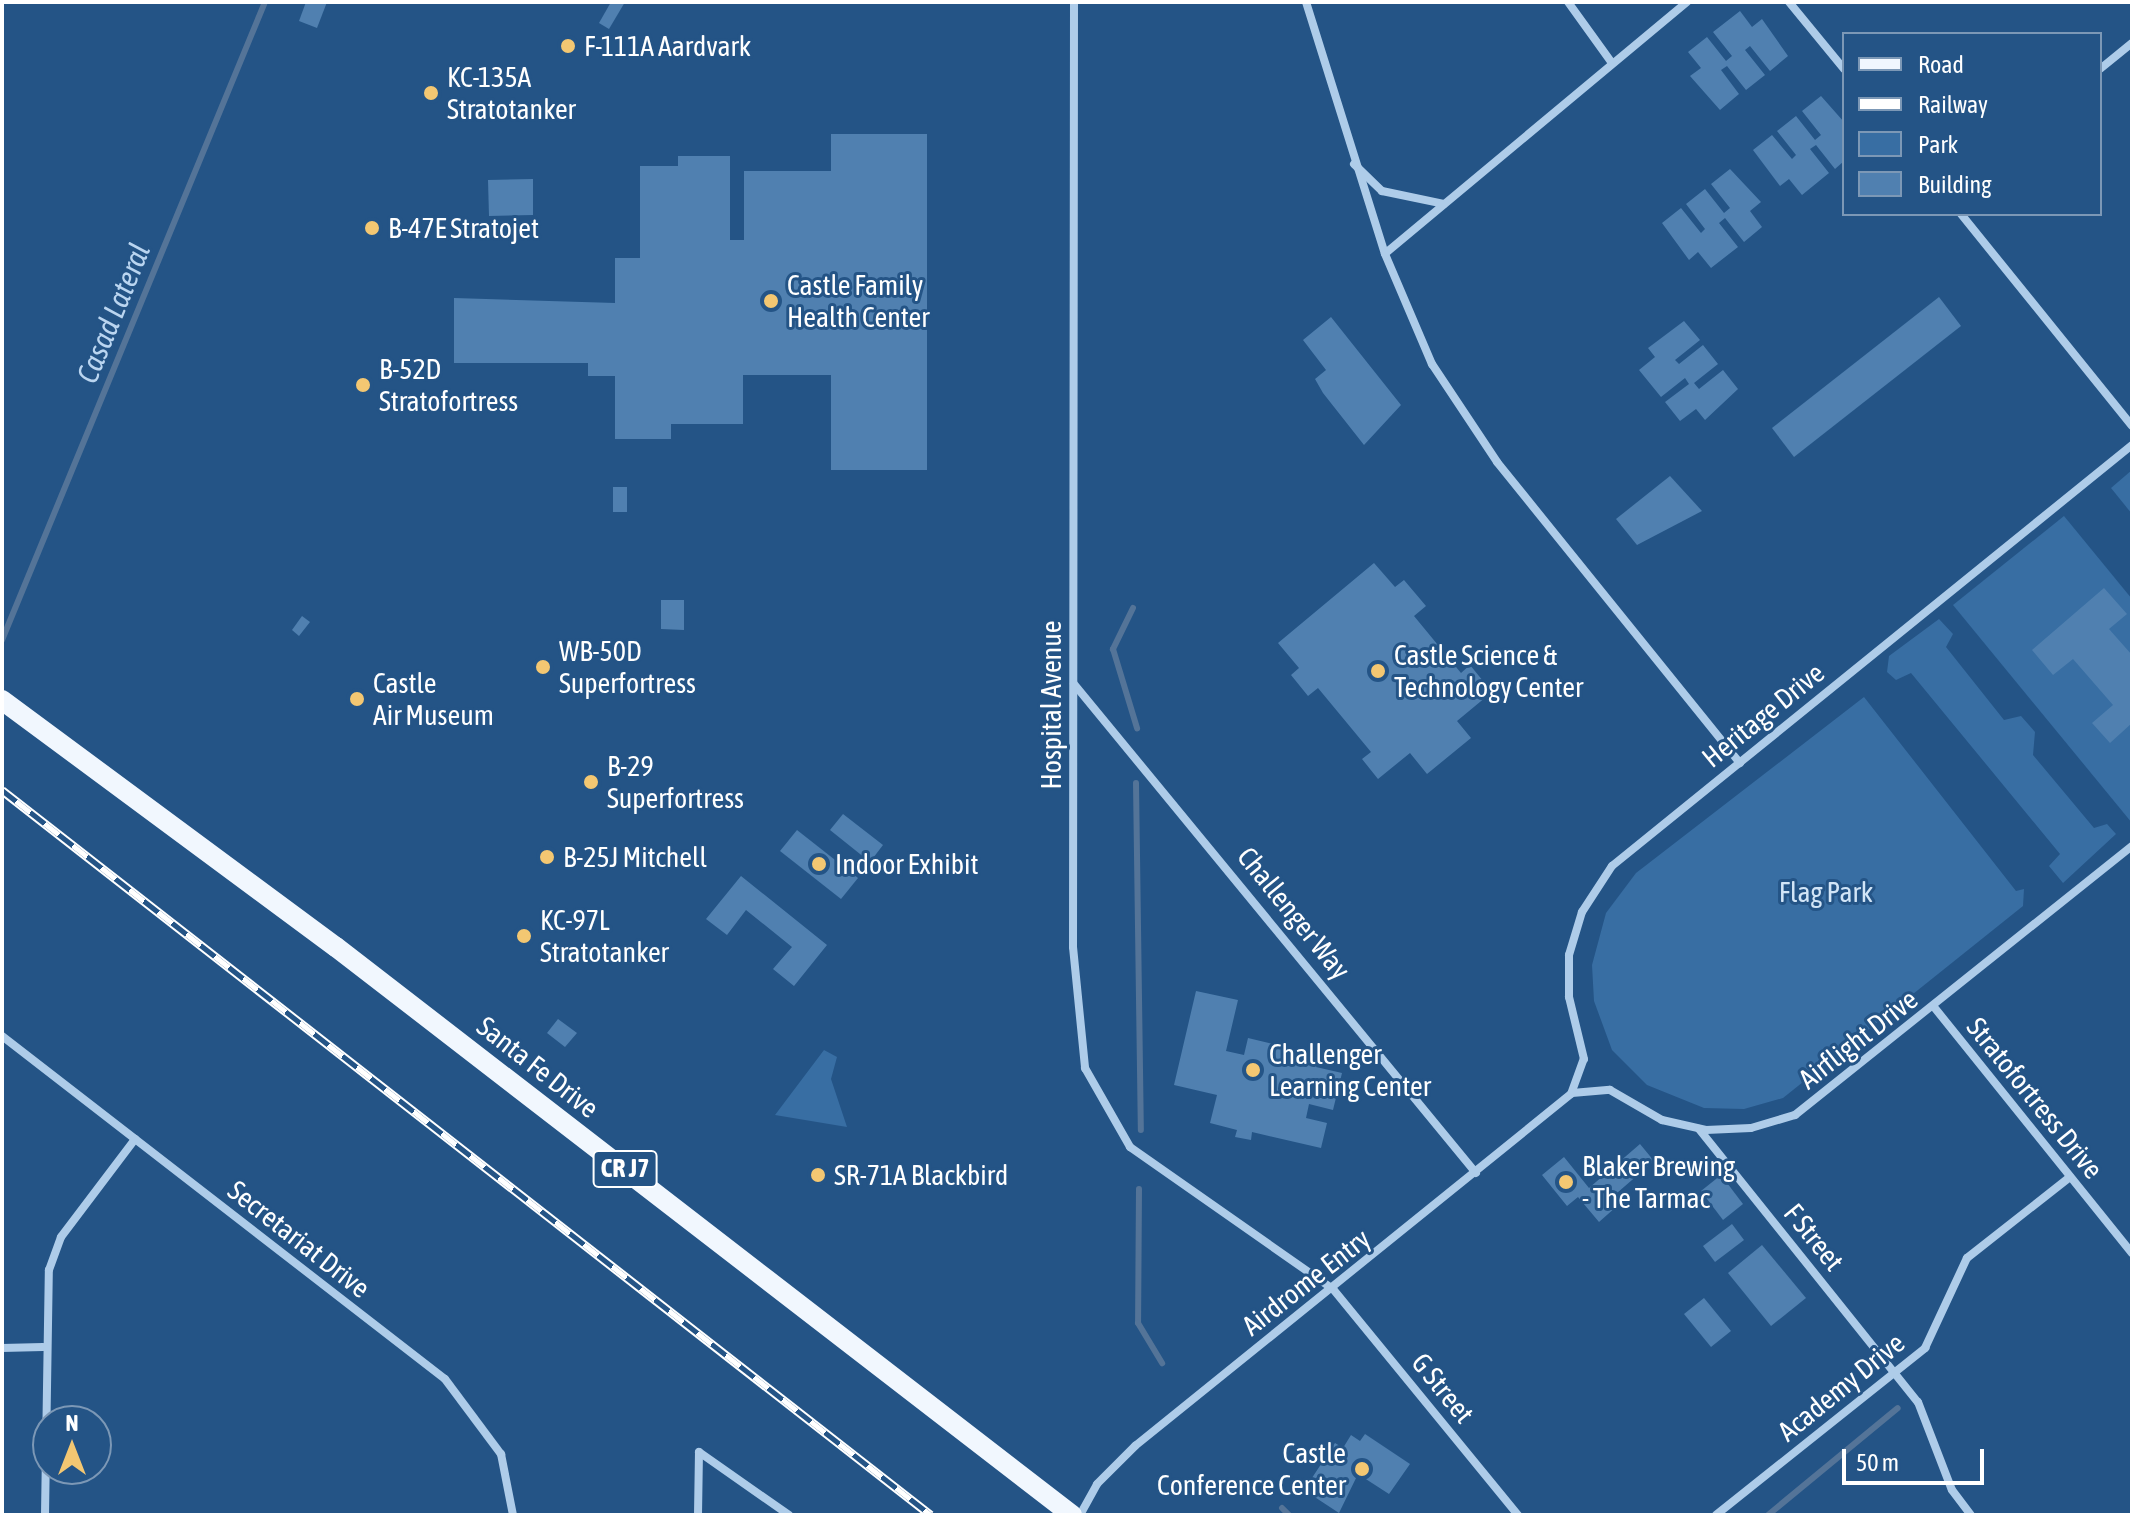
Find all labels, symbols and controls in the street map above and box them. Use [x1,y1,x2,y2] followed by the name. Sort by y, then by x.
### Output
[584,29,751,63] place label: F-111A Aardvark
[1842,32,2102,216] legend
[559,37,577,55] marker: F-111A Aardvark
[1918,51,1964,78] text: Road
[447,60,576,126] place label: KC-135A Stratotanker
[422,84,440,102] marker: KC-135A Stratotanker
[1918,91,1988,118] text: Railway
[1918,131,1958,158] text: Park
[1918,171,1991,198] text: Building
[388,211,539,245] place label: B-47E Stratojet
[363,219,381,237] marker: B-47E Stratojet
[69,238,157,388] water label: Casad Lateral
[787,268,930,334] place label: Castle Family Health Center
[762,292,780,310] marker: Castle Family Health Center
[379,352,518,418] place label: B-52D Stratofortress
[354,376,372,394] marker: B-52D Stratofortress
[1034,621,1068,789] street label: Hospital Avenue
[559,634,696,700] place label: WB-50D Superfortress
[1394,638,1583,704] place label: Castle Science & Technology Center
[1695,656,1831,774] street label: Heritage Drive
[534,658,552,676] marker: WB-50D Superfortress
[1369,662,1387,680] marker: Castle Science & Technology Center
[373,666,494,732] place label: Castle Air Museum
[348,690,366,708] marker: Castle Air Museum
[607,749,744,815] place label: B-29 Superfortress
[582,773,600,791] marker: B-29 Superfortress
[563,840,707,874] place label: B-25J Mitchell
[1230,840,1358,986] street label: Challenger Way
[835,847,978,881] place label: Indoor Exhibit
[538,848,556,866] marker: B-25J Mitchell
[810,855,828,873] marker: Indoor Exhibit
[1779,875,1873,909] park label: Flag Park
[540,903,669,969] place label: KC-97L Stratotanker
[515,927,533,945] marker: KC-97L Stratotanker
[1792,982,1924,1096] street label: Airflight Drive
[471,1009,605,1125] street label: Santa Fe Drive
[1960,1011,2110,1185] street label: Stratofortress Drive
[1269,1037,1431,1103] place label: Challenger Learning Center
[1244,1061,1262,1079] marker: Challenger Learning Center
[591,1147,659,1191] road number: CR J7
[1582,1149,1735,1215] place label: Blaker Brewing - The Tarmac
[834,1158,1008,1192] place label: SR-71A Blackbird
[809,1166,827,1184] marker: SR-71A Blackbird
[221,1173,377,1305] street label: Secretariat Drive
[1557,1173,1575,1191] marker: Blaker Brewing - The Tarmac
[1777,1197,1851,1277] street label: F Street
[1235,1222,1377,1342] street label: Airdrome Entry
[1771,1326,1911,1448] street label: Academy Drive
[1405,1346,1481,1430] street label: G Street
[32,1405,112,1485] north arrow
[66,1410,78,1436] text: N
[1846,1433,1988,1483] scale bar
[1157,1436,1346,1502] place label: Castle Conference Center
[1856,1449,1899,1476] text: 50 m
[1353,1460,1371,1478] marker: Castle Conference Center

